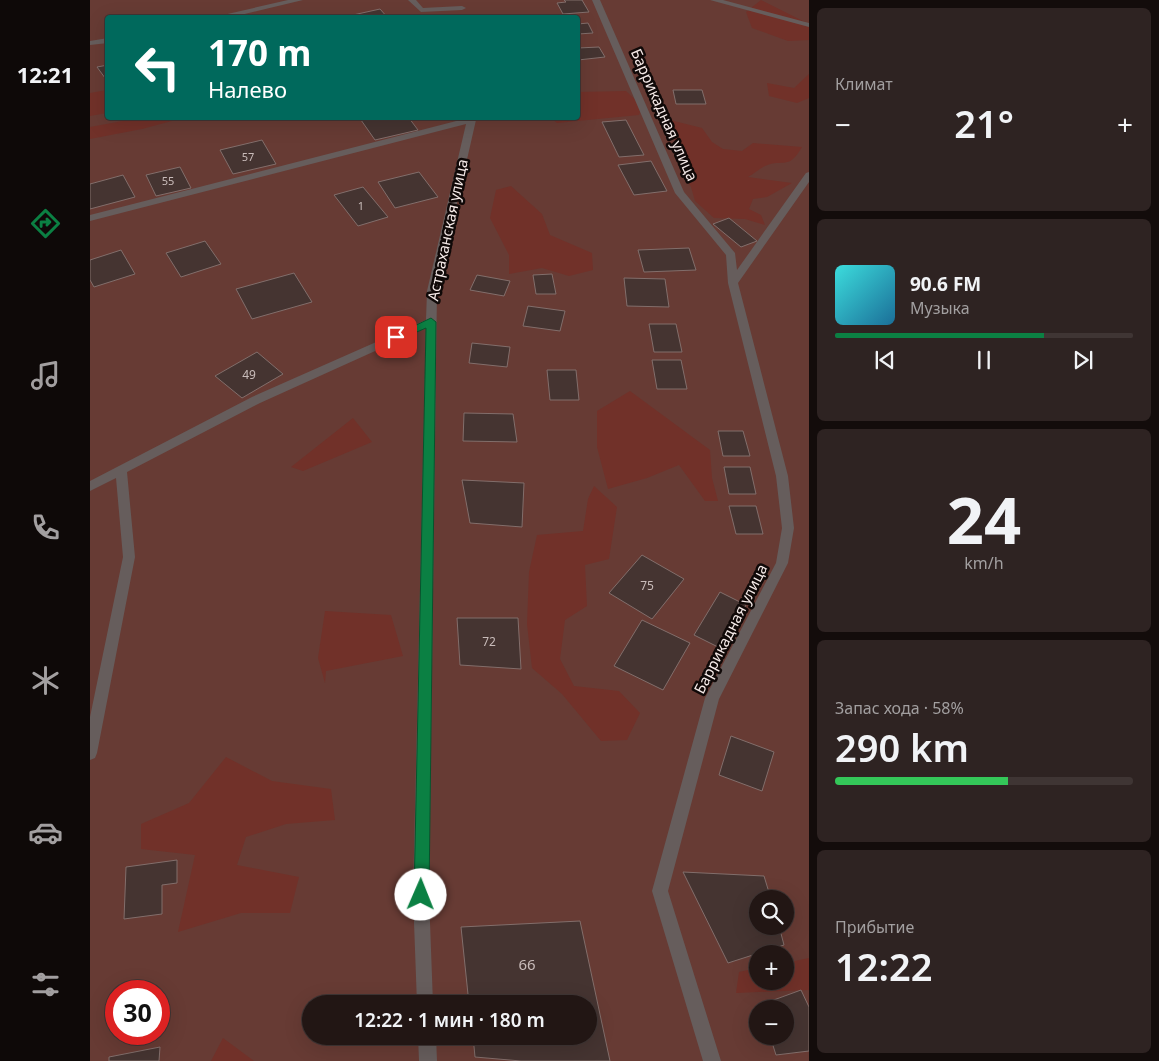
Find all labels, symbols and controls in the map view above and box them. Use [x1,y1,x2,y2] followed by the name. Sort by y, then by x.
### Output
[208,29,311,76] text: 170 m
[125,35,190,100] icon: left
[627,45,703,184] street label: Баррикадная улица
[17,59,73,89] text: 12:21
[835,73,893,95] text: Климат
[208,74,287,104] text: Налево
[954,97,1014,149] text: 21°
[835,105,851,143] text: −
[1117,105,1133,143] text: +
[242,149,254,164] house number: 57
[422,157,472,302] street label: Астраханская улица
[162,173,174,188] house number: 55
[358,198,364,213] house number: 1
[28,206,63,241] icon: directions
[910,271,981,297] text: 90.6 FM
[910,297,970,319] text: Музыка
[375,316,417,358] pin
[382,323,410,351] icon: arrive
[871,346,899,374] icon: previous
[970,346,998,374] icon: pause
[1069,346,1097,374] icon: next
[28,358,63,393] icon: music
[242,366,256,383] house number: 49
[947,475,1021,563] text: 24
[28,510,63,545] icon: phone
[964,552,1004,574] text: km/h
[689,560,771,697] street label: Баррикадная улица
[640,577,654,594] house number: 75
[482,633,496,650] house number: 72
[28,663,63,698] icon: climate
[835,697,964,719] text: Запас хода · 58%
[835,721,969,773] text: 290 km
[28,815,63,850] icon: car
[394,868,446,920] position arrow
[749,890,794,1045] map controls
[749,890,794,935] button: search
[835,916,914,938] text: Прибытие
[835,940,932,992] text: 12:22
[749,945,794,990] button: +
[518,954,536,974] house number: 66
[28,967,63,1002] icon: filters
[105,980,170,1045] speed limit sign: 30
[749,1000,794,1045] button: −
[354,1007,545,1033] text: 12:22 · 1 мин · 180 m

